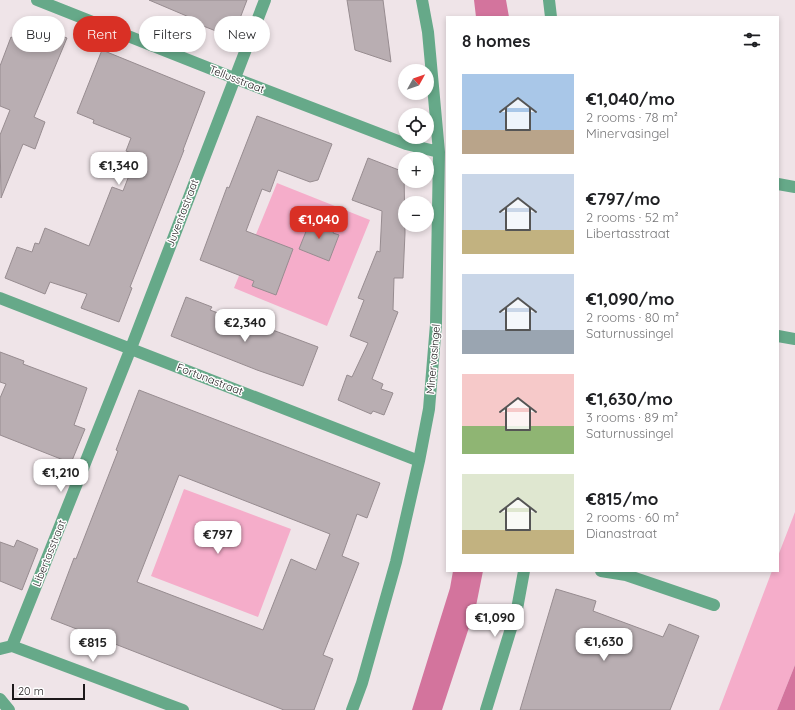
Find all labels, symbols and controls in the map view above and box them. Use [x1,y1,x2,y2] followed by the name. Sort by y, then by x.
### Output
[12,16,65,52] chip: Buy
[73,16,131,52] chip: Rent
[139,16,206,52] chip: Filters
[214,16,270,52] chip: New
[741,29,763,51] icon: filters
[462,30,531,51] text: 8 homes
[207,62,267,96] street label: Tellusstraat
[398,64,434,100] north arrow
[398,64,434,232] map controls
[586,88,675,109] text: €1,040/mo
[494,90,542,138] icon: home
[398,108,434,144] button: locate
[586,109,678,125] text: 2 rooms · 78 m²
[586,125,669,141] text: Minervasingel
[86,152,152,186] pin: €1,340
[398,152,434,188] button: +
[99,157,139,173] text: €1,340
[163,177,201,249] street label: Juventastraat
[586,188,660,209] text: €797/mo
[494,190,542,238] icon: home
[398,196,434,232] button: −
[286,206,352,240] pin: €1,040
[586,209,679,225] text: 2 rooms · 52 m²
[299,211,339,227] text: €1,040
[586,225,670,241] text: Libertasstraat
[586,288,674,309] text: €1,090/mo
[494,290,542,338] icon: home
[212,309,278,343] pin: €2,340
[586,309,679,325] text: 2 rooms · 80 m²
[224,314,266,330] text: €2,340
[423,323,443,395] street label: Minervasingel
[586,325,674,341] text: Saturnussingel
[175,360,245,398] street label: Fortunastraat
[586,388,673,409] text: €1,630/mo
[494,390,542,438] icon: home
[586,409,678,425] text: 3 rooms · 89 m²
[586,425,674,441] text: Saturnussingel
[28,459,94,493] pin: €1,210
[42,464,80,480] text: €1,210
[586,488,658,509] text: €815/mo
[494,490,542,538] icon: home
[586,509,679,525] text: 2 rooms · 60 m²
[29,517,69,589] street label: Libertasstraat
[194,521,242,555] pin: €797
[586,525,657,541] text: Dianastraat
[203,526,233,542] text: €797
[462,604,528,638] pin: €1,090
[475,609,515,625] text: €1,090
[571,628,637,662] pin: €1,630
[69,629,117,663] pin: €815
[585,633,623,649] text: €1,630
[79,634,107,650] text: €815
[12,682,85,701] scale bar
[18,684,44,698] text: 20 m

